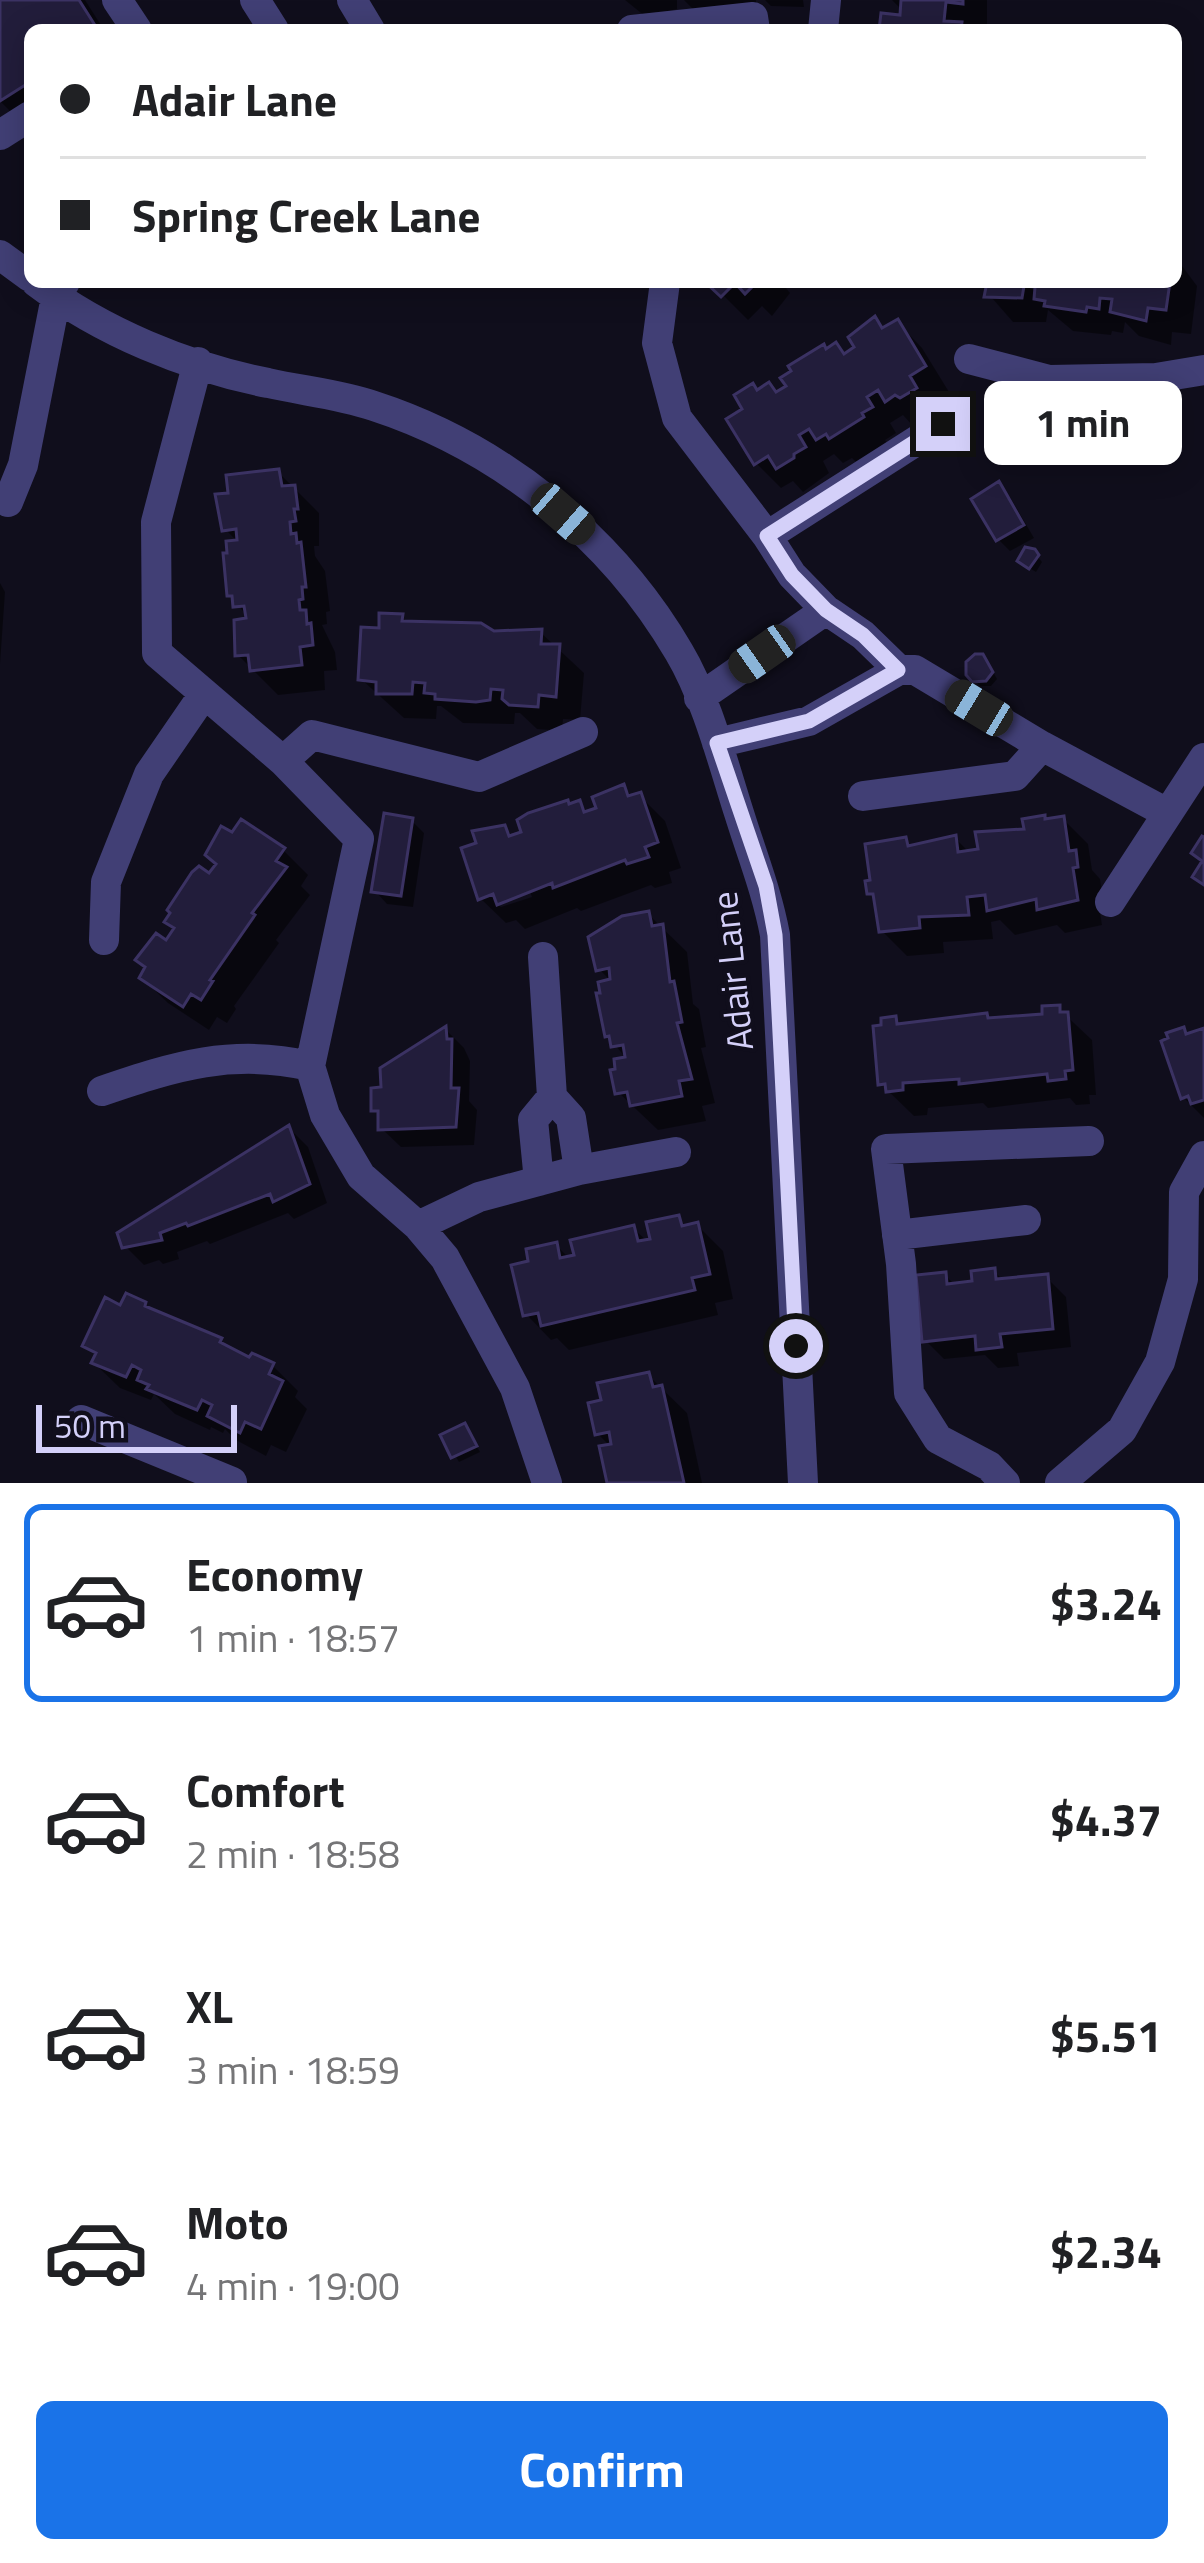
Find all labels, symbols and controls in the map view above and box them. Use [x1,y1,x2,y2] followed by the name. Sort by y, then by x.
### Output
[132,65,337,133] text: Adair Lane
[132,181,480,249] text: Spring Creek Lane
[985,382,1183,466] callout: 1 min
[1036,393,1130,452] text: 1 min
[916,397,970,451] route end
[524,477,602,551] car
[722,619,802,689] car
[939,674,1019,742] car
[696,889,767,1053] street label: Adair Lane
[769,1319,823,1373] route start
[36,1399,237,1452] scale bar
[54,1401,126,1451] text: 50 m
[186,1540,363,1608] text: Economy
[42,1549,150,1657] icon: car
[1050,1569,1162,1637] text: $3.24
[186,1608,400,1667] text: 1 min · 18:57
[186,1756,345,1824] text: Comfort
[42,1765,150,1873] icon: car
[1050,1785,1162,1853] text: $4.37
[186,1824,400,1883] text: 2 min · 18:58
[186,1972,233,2040] text: XL
[42,1981,150,2089] icon: car
[1050,2001,1162,2069] text: $5.51
[186,2040,400,2099] text: 3 min · 18:59
[186,2188,289,2256] text: Moto
[42,2197,150,2305] icon: car
[1050,2217,1162,2285] text: $2.34
[186,2256,400,2315] text: 4 min · 19:00
[36,2401,1168,2539] button: Confirm

